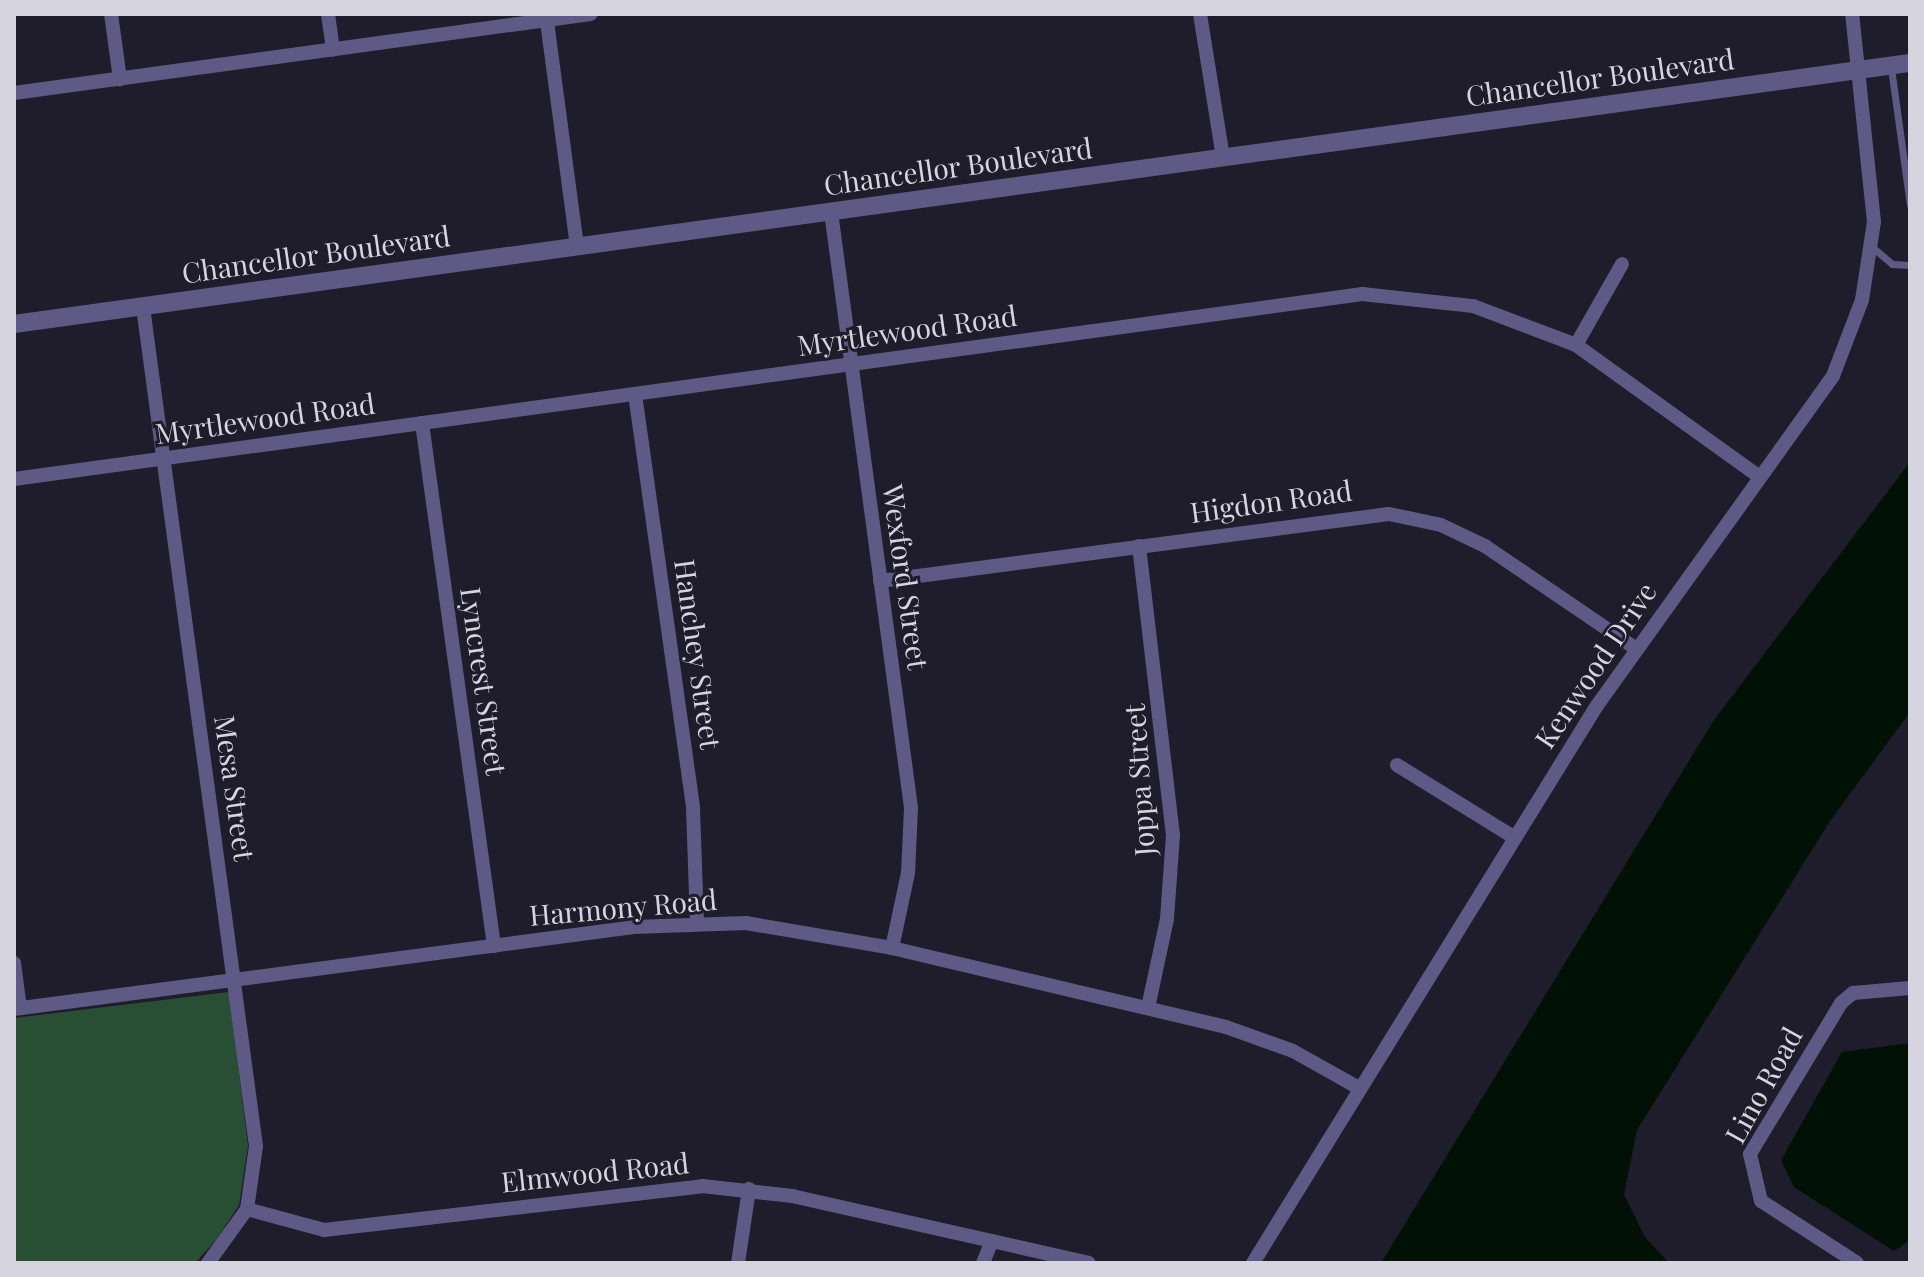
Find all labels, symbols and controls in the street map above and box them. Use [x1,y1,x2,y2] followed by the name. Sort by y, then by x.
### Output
[1463,41,1737,113] street label: Chancellor Boulevard
[821,130,1095,202] street label: Chancellor Boulevard
[179,218,453,290] street label: Chancellor Boulevard
[795,298,1019,362] street label: Myrtlewood Road
[153,386,377,450] street label: Myrtlewood Road
[1188,473,1354,529] street label: Higdon Road
[876,482,936,672] street label: Wexford Street
[668,557,728,751] street label: Hanchey Street
[1527,576,1663,754] street label: Kenwood Drive
[454,585,514,777] street label: Lyncrest Street
[1117,703,1161,857] street label: Joppa Street
[208,713,262,863] street label: Mesa Street
[527,882,719,932] street label: Harmony Road
[1717,1021,1809,1149] street label: Lino Road
[499,1145,691,1199] street label: Elmwood Road

